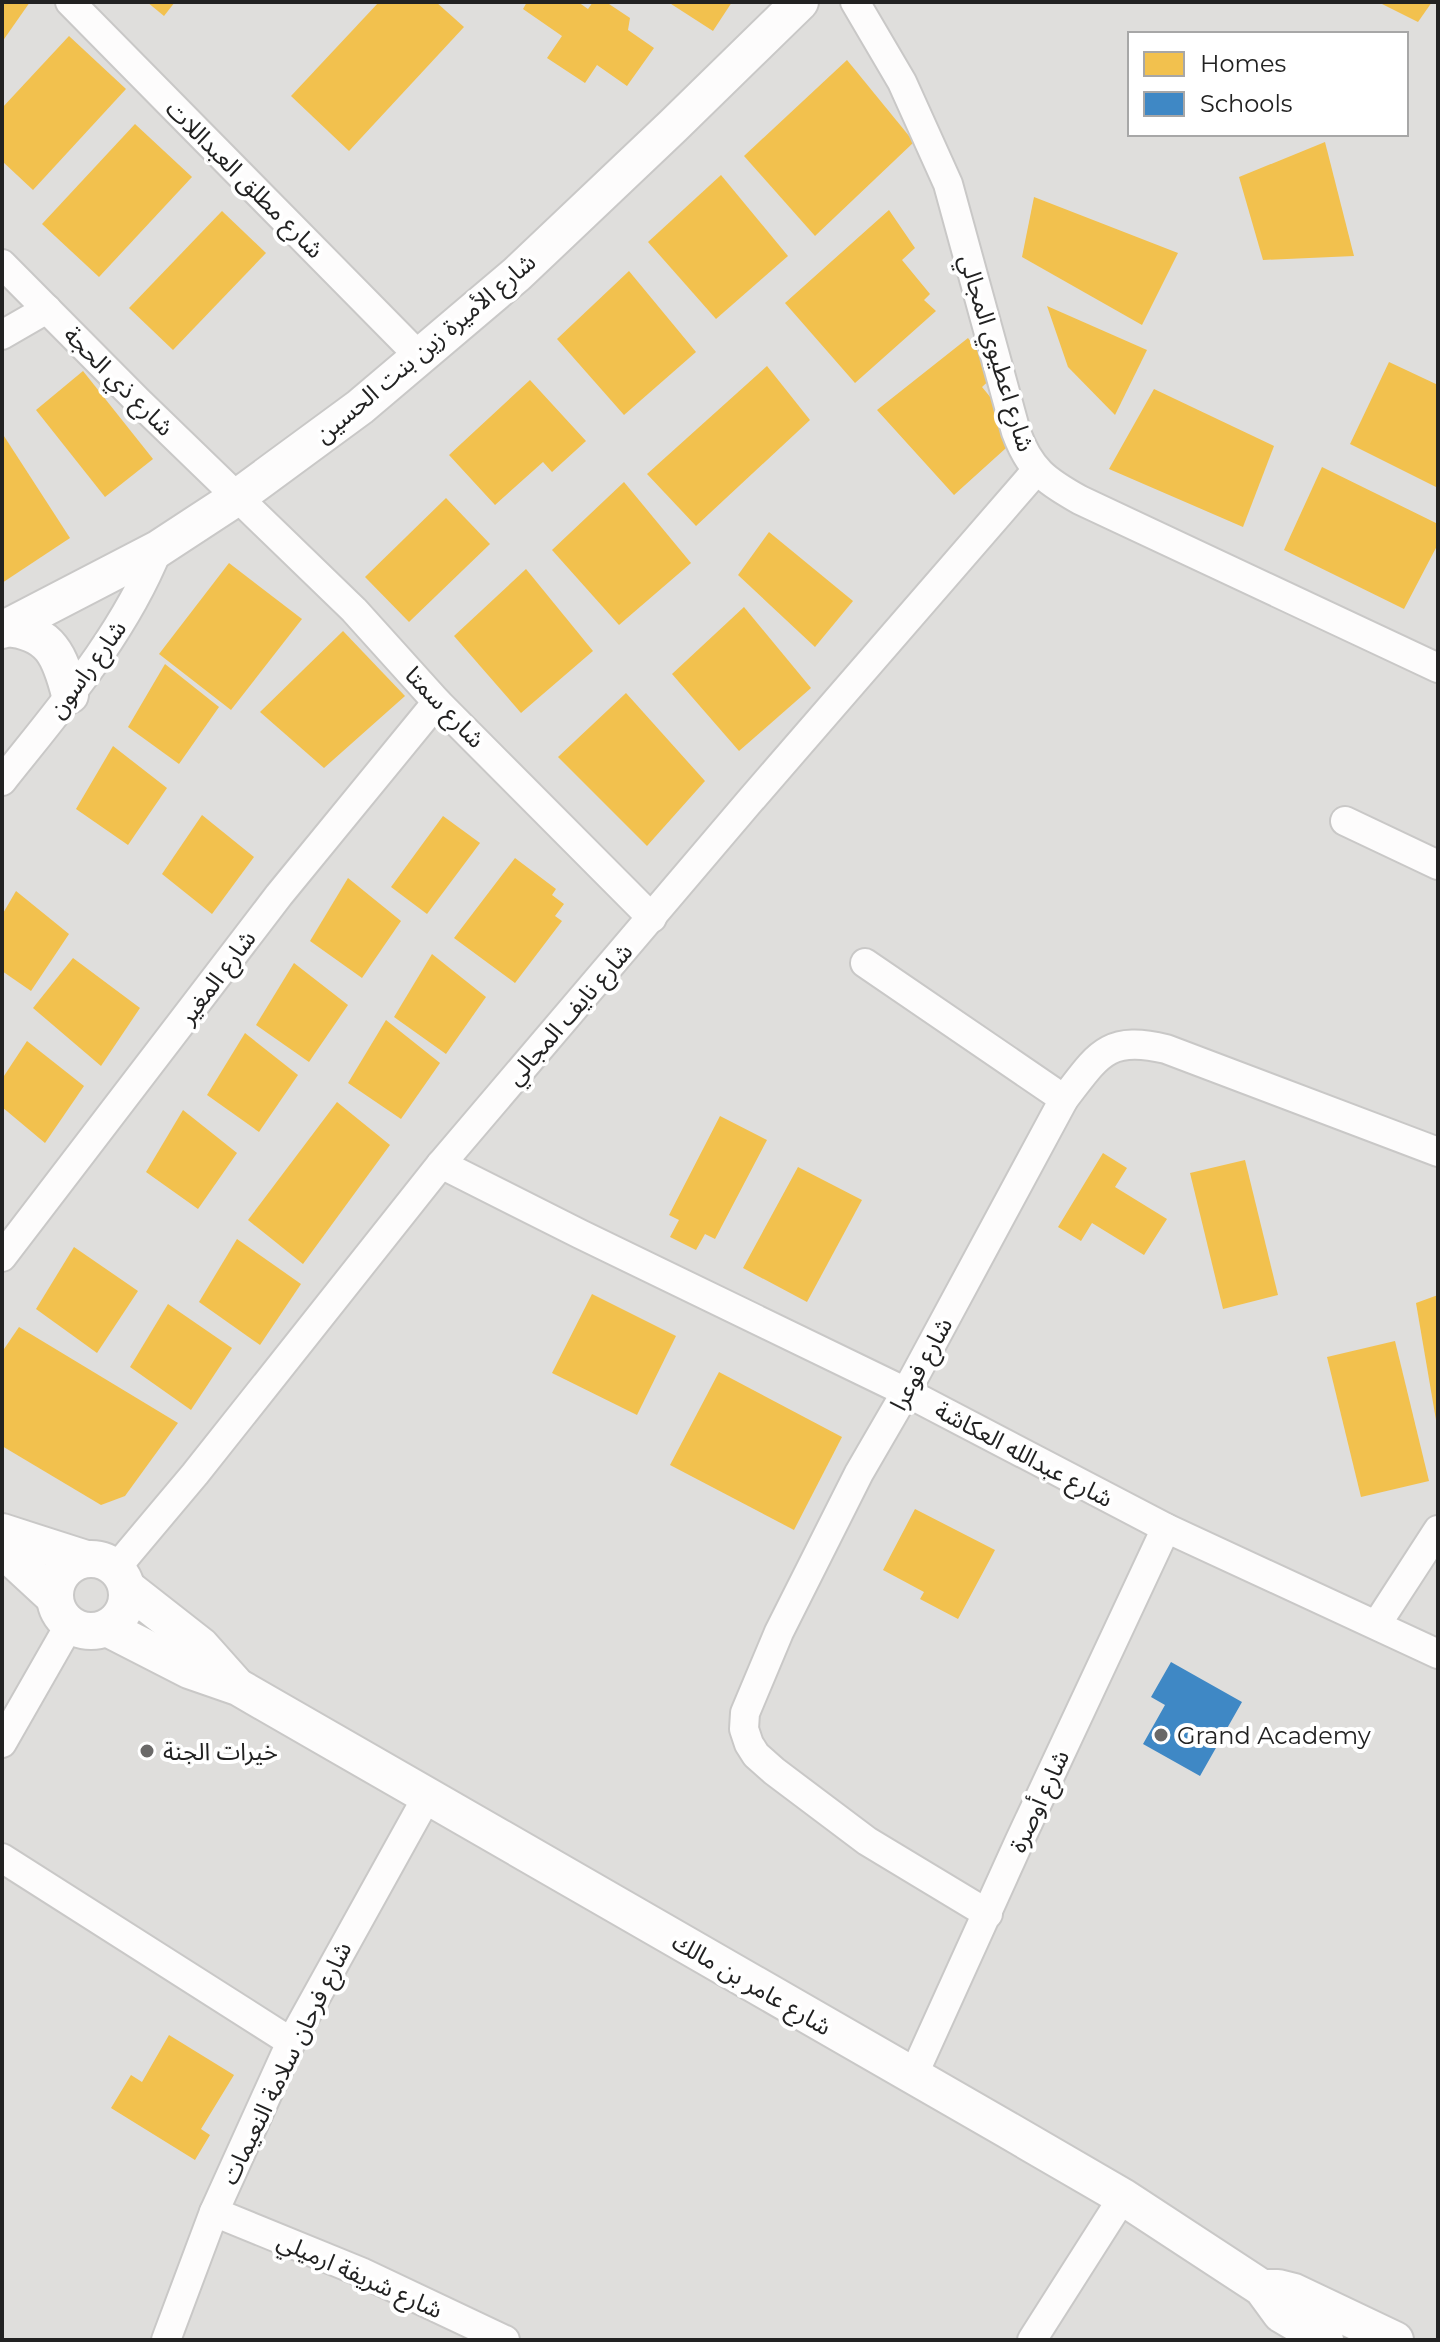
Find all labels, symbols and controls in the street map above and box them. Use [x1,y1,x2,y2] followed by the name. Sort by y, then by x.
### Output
[1128,32,1408,136] legend
[1200,49,1286,78] text: Homes
[1200,89,1293,118] text: Schools
[158,94,330,266] street label: شارع مطلق العبداللات
[309,247,543,451] street label: شارع الأميرة زين بنت الحسين
[949,251,1041,456] street label: شارع اعطيوي المجالي
[55,320,180,445] street label: شارع ذي الحجة
[42,615,135,725] street label: شارع راسون
[397,660,491,756] street label: شارع سمتا
[172,924,264,1032] street label: شارع المغير
[500,937,642,1094] street label: شارع نايف المجالي
[884,1312,961,1417] street label: شارع فوعرا
[929,1395,1118,1516] street label: شارع عبدالله العكاشة
[1177,1721,1371,1750] place label: Grand Academy
[1152,1726,1170,1744] marker: Grand Academy
[163,1737,278,1766] place label: خيرات الجنة
[138,1742,156,1760] marker: خيرات الجنة
[1002,1745,1078,1858] street label: شارع أوصرة
[666,1927,837,2044] street label: شارع عامر بن مالك
[215,1937,360,2190] street label: شارع فرحان سلامة النعيمات
[271,2226,447,2329] street label: شارع شريفة ارميلي

